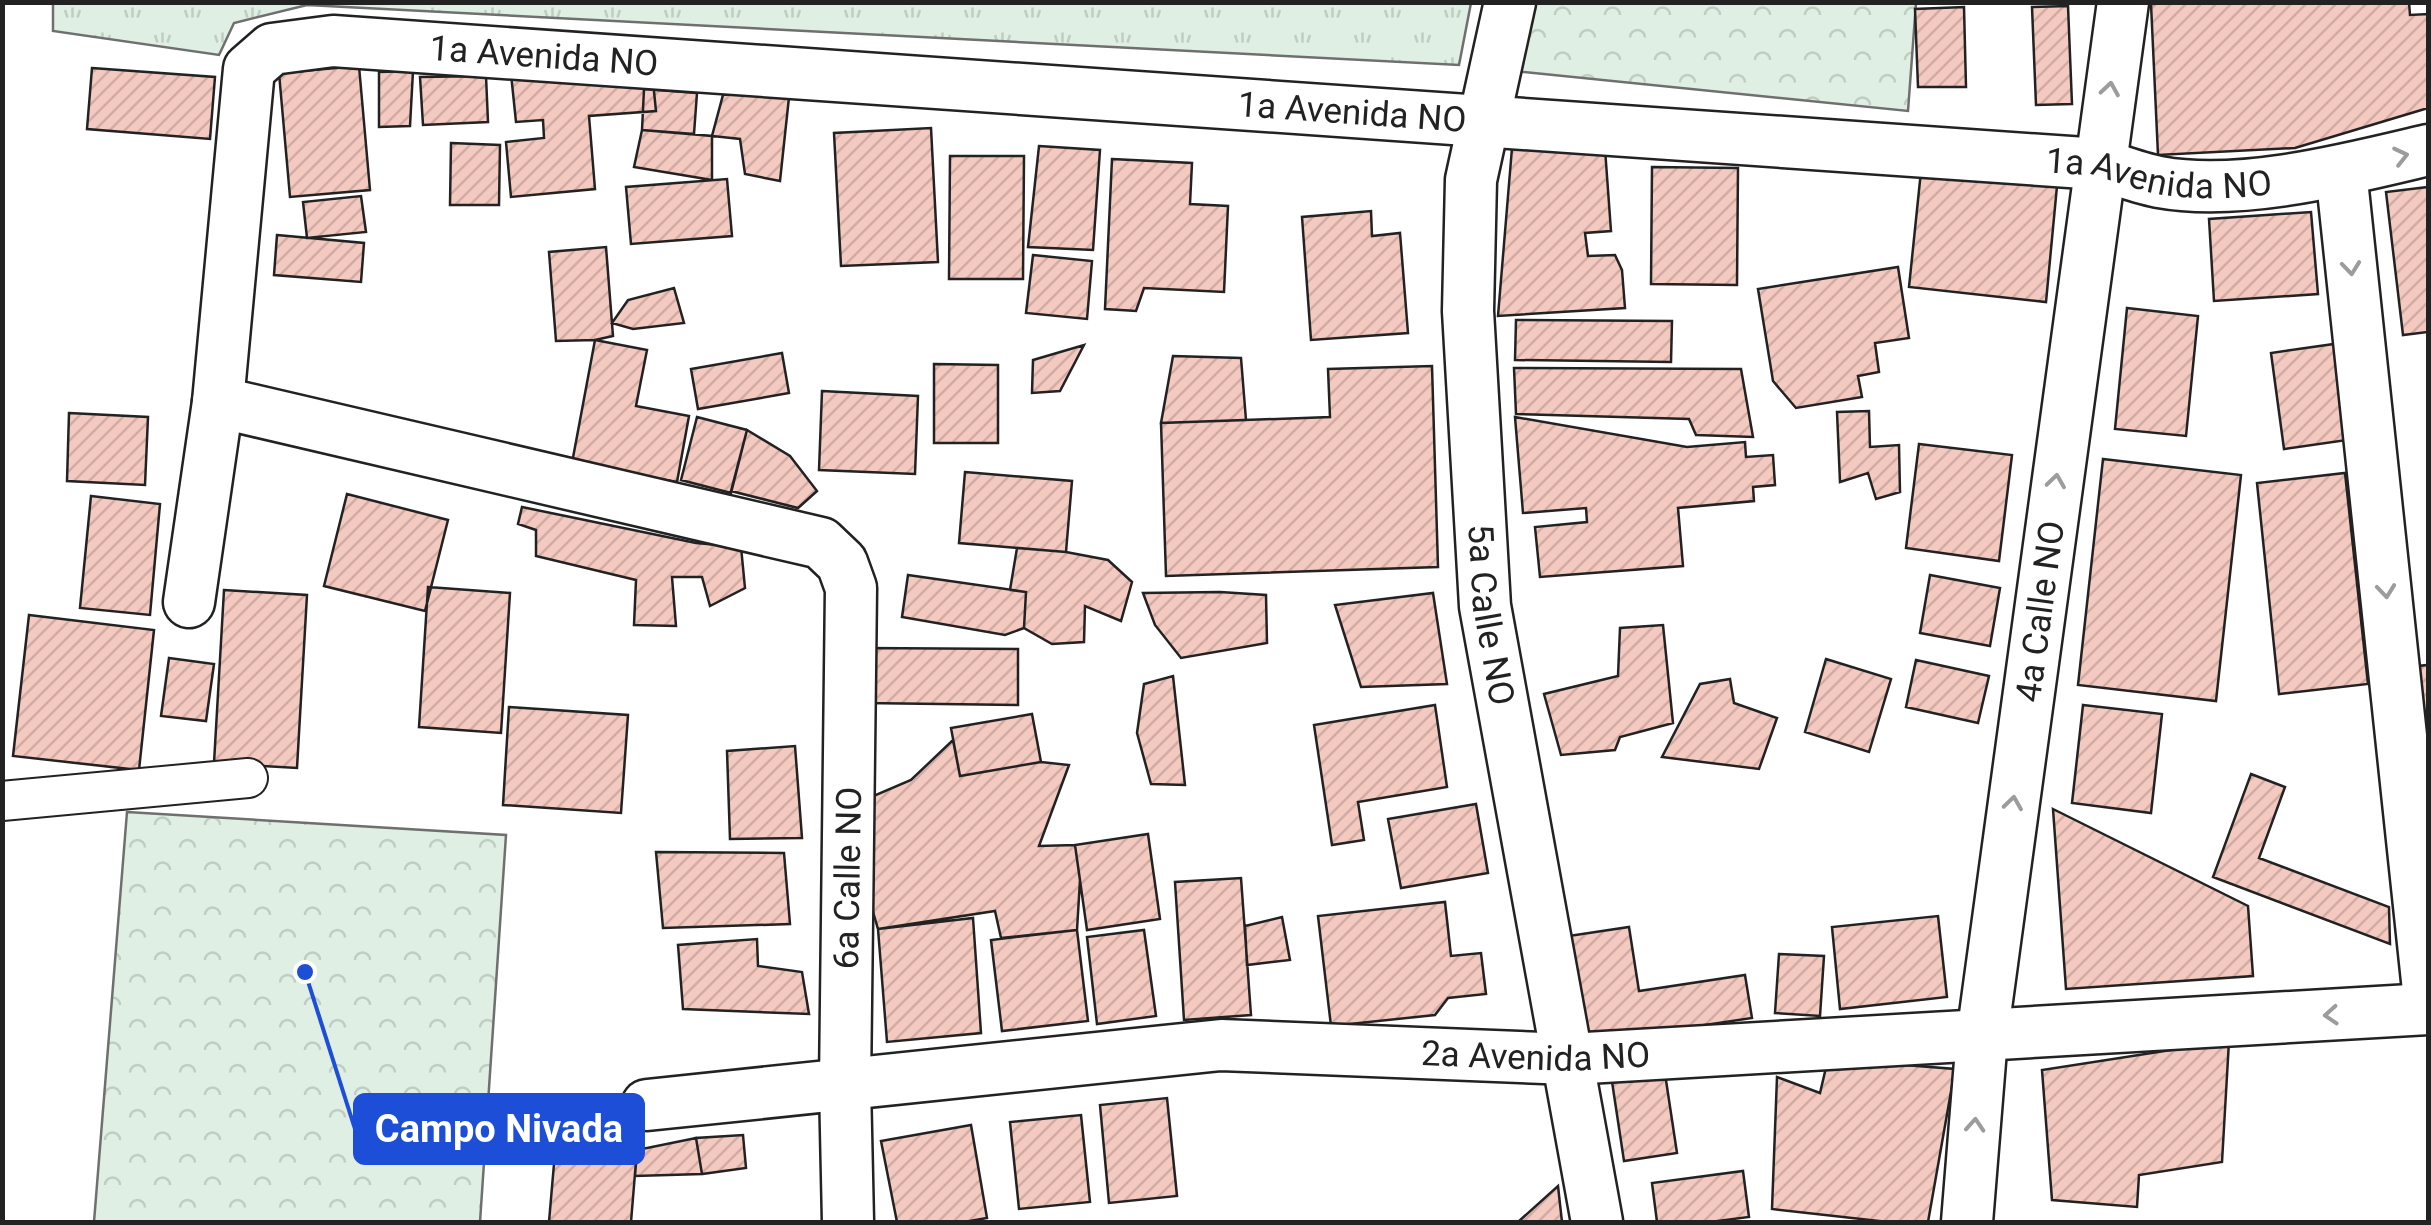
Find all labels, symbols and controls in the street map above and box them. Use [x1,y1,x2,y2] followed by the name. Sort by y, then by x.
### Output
[428,27,660,84] street label: 1a Avenida NO
[2099,81,2120,98] one-way arrow
[1236,84,1468,140] street label: 1a Avenida NO
[2044,140,2274,207] street label: 1a Avenida NO
[2392,147,2409,168] one-way arrow
[2340,260,2361,276] one-way arrow
[2045,472,2066,489] one-way arrow
[2007,518,2073,705] street label: 4a Calle NO
[1460,523,1523,709] street label: 5a Calle NO
[2375,583,2396,599] one-way arrow
[826,786,870,970] street label: 6a Calle NO
[2002,794,2023,810] one-way arrow
[2323,1004,2339,1025] one-way arrow
[1420,1033,1651,1080] street label: 2a Avenida NO
[355,1095,643,1163] callout: Campo Nivada
[375,1107,623,1151] text: Campo Nivada
[1963,1117,1985,1133] one-way arrow

